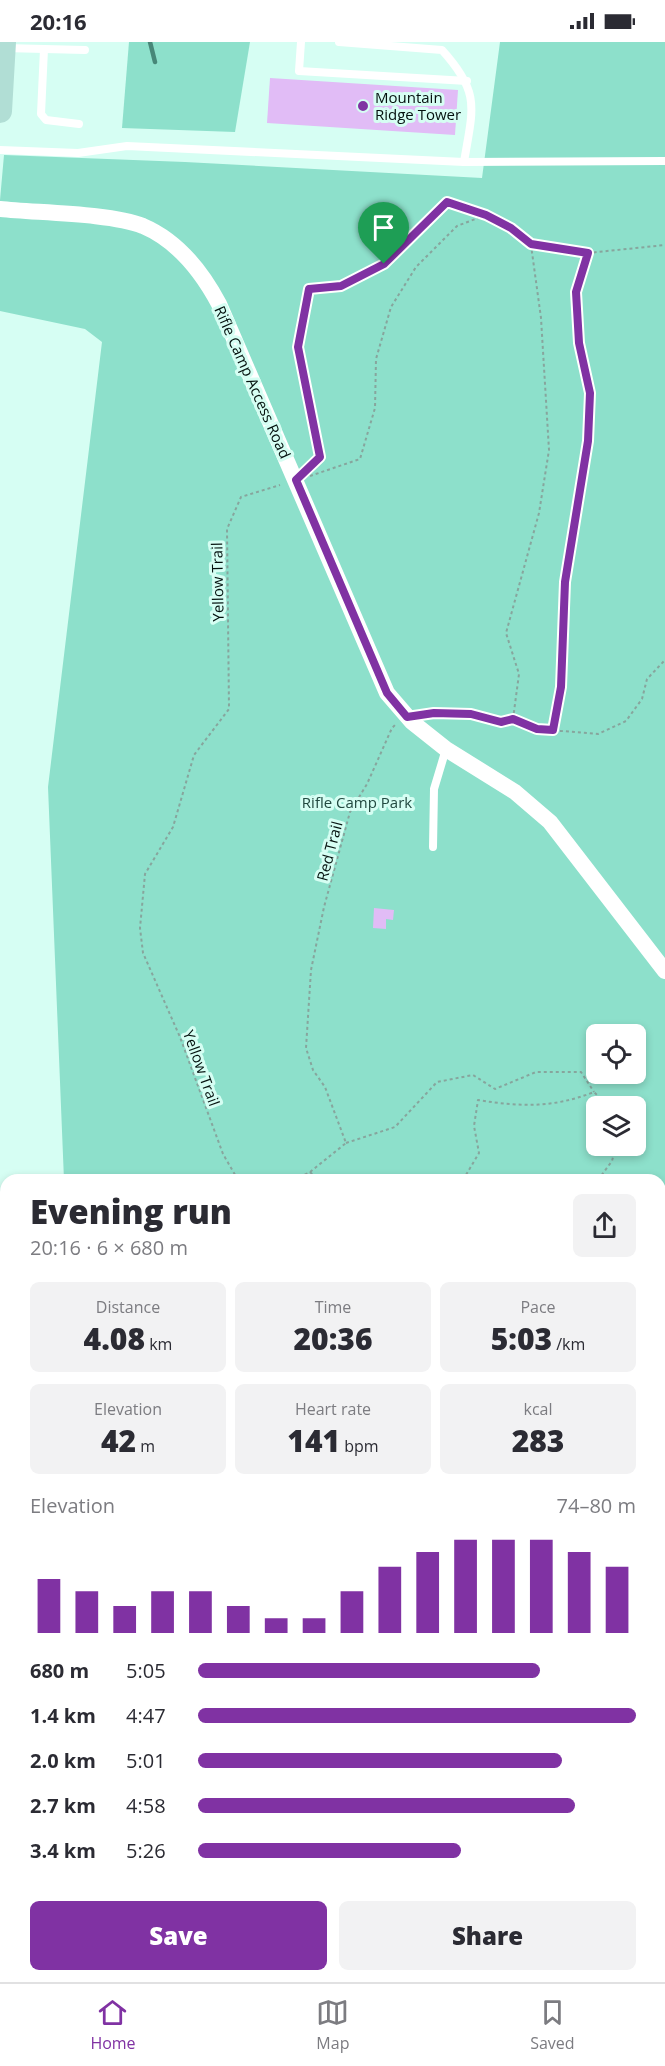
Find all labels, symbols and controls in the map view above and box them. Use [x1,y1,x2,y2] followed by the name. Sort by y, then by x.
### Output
[30,6,87,36] text: 20:16
[375,87,461,124] place label: Mountain Ridge Tower
[356,99,370,113] marker: Mountain Ridge Tower
[358,202,409,264] pin
[367,211,400,244] icon: arrive
[210,302,296,462] street label: Rifle Camp Access Road
[206,542,228,622] street label: Yellow Trail
[302,792,412,812] park label: Rifle Camp Park
[311,819,347,883] street label: Red Trail
[586,1024,646,1156] map controls
[586,1024,646,1084] button: locate
[179,1027,225,1109] street label: Yellow Trail
[586,1096,646,1156] button: layers
[30,1189,232,1234] text: Evening run
[573,1194,636,1257] button: share
[30,1234,188,1261] text: 20:16 · 6 × 680 m
[96,1296,160,1318] text: Distance
[315,1296,351,1318] text: Time
[520,1296,556,1318] text: Pace
[84,1318,145,1359] text: 4.08
[294,1318,372,1359] text: 20:36
[491,1318,552,1359] text: 5:03
[145,1333,172,1355] text: km
[552,1333,585,1355] text: /km
[94,1398,162,1420] text: Elevation
[295,1398,371,1420] text: Heart rate
[524,1398,553,1420] text: kcal
[101,1420,136,1461] text: 42
[287,1420,340,1461] text: 141
[512,1420,564,1461] text: 283
[136,1435,155,1457] text: m
[340,1435,379,1457] text: bpm
[30,1492,115,1519] text: Elevation
[557,1492,636,1519] text: 74–80 m
[30,1657,89,1684] text: 680 m
[126,1657,166,1684] text: 5:05
[30,1702,96,1729] text: 1.4 km
[126,1702,166,1729] text: 4:47
[30,1747,96,1774] text: 2.0 km
[126,1747,166,1774] text: 5:01
[30,1792,96,1819] text: 2.7 km
[126,1792,166,1819] text: 4:58
[30,1837,96,1864] text: 3.4 km
[126,1837,166,1864] text: 5:26
[30,1901,327,1970] button: Save
[339,1901,636,1970] button: Share
[90,1996,136,2054] tab: Home
[316,1996,349,2054] tab: Map
[530,1996,575,2054] tab: Saved

